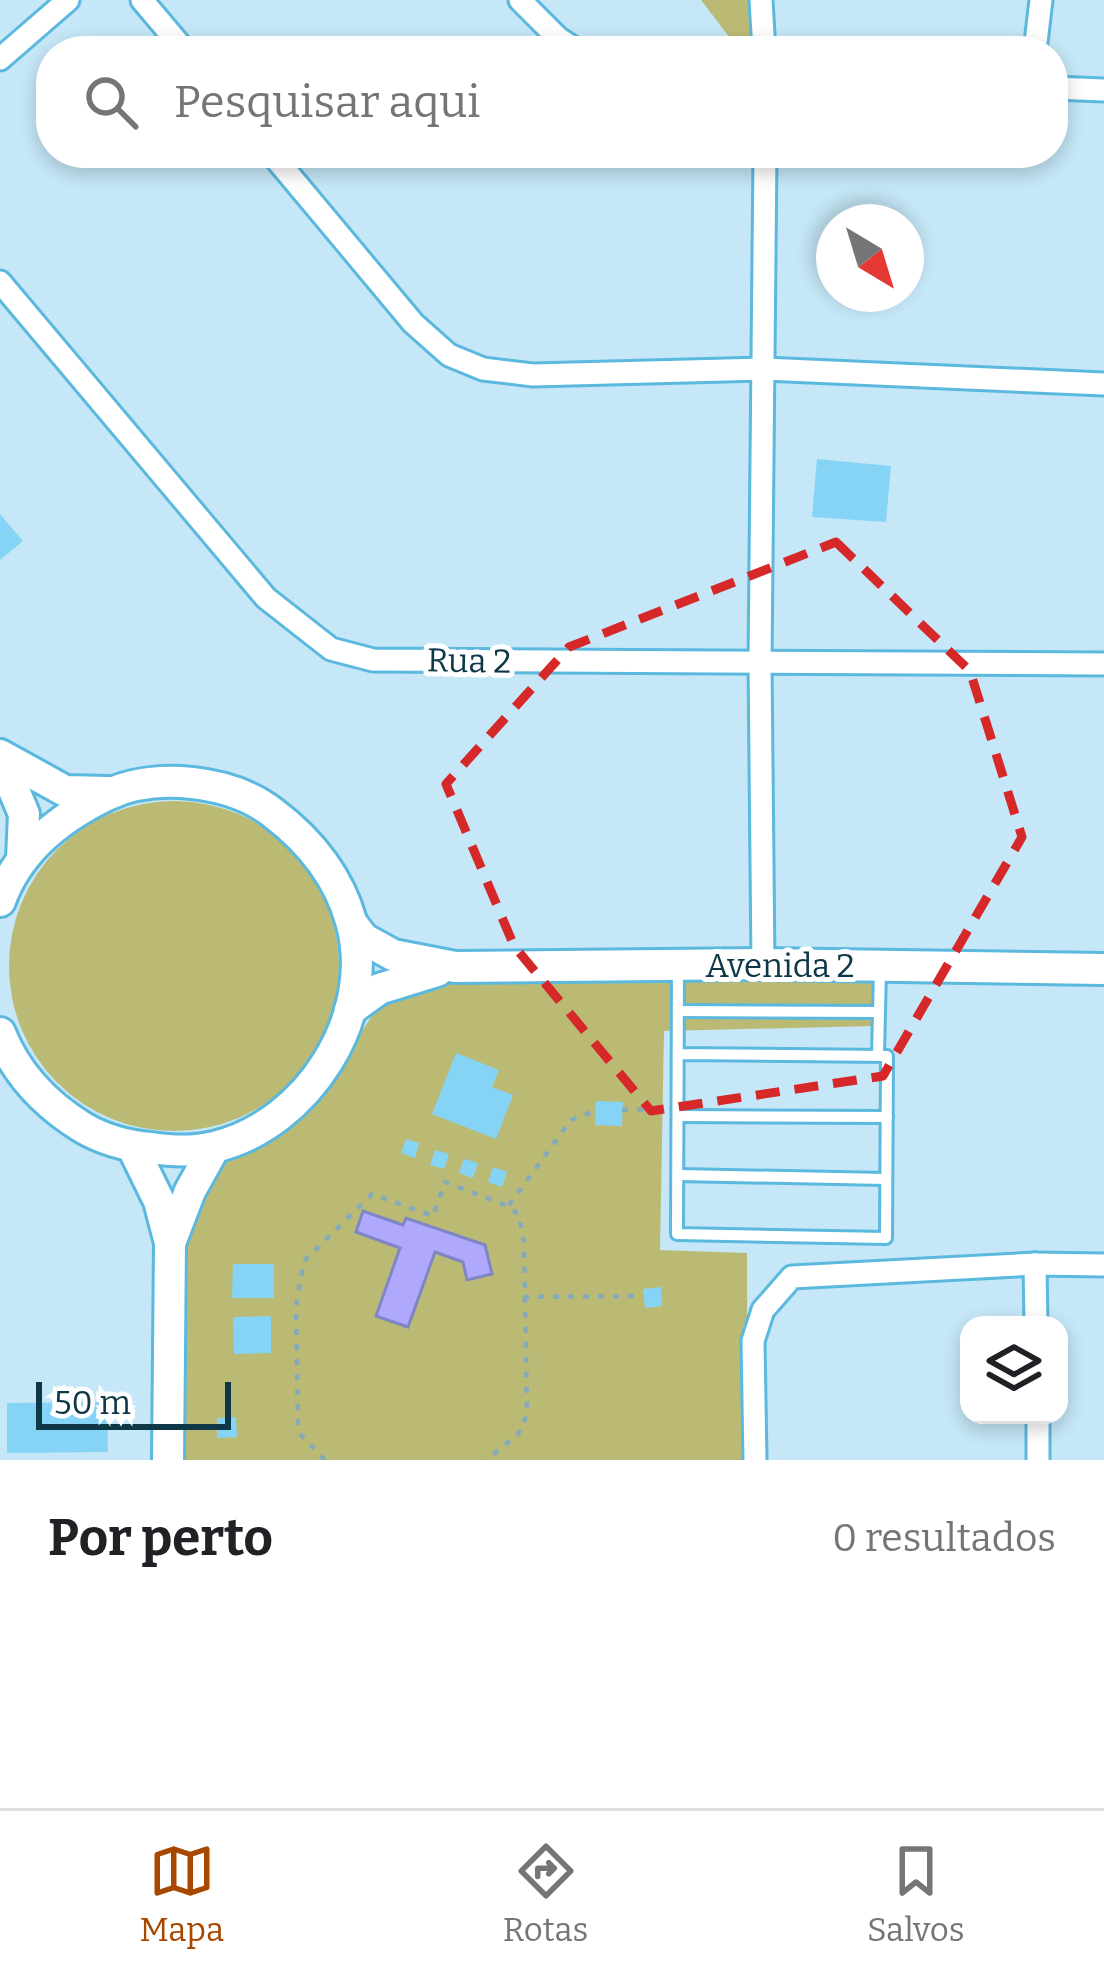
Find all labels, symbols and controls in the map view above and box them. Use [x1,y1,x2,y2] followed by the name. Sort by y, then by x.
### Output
[36,36,1068,168] search box
[78,69,144,135] icon: search
[174,75,480,129] text: Pesquisar aqui
[816,204,924,312] north arrow
[427,640,511,682] street label: Rua 2
[705,946,855,986] street label: Avenida 2
[960,1316,1068,1424] map controls
[960,1316,1068,1424] button: layers
[36,1376,231,1429] scale bar
[54,1383,131,1423] text: 50 m
[48,1507,273,1569] text: Por perto
[832,1515,1056,1561] text: 0 resultados
[139,1838,224,1950] tab: Mapa
[503,1838,588,1950] tab: Rotas
[867,1838,965,1950] tab: Salvos

